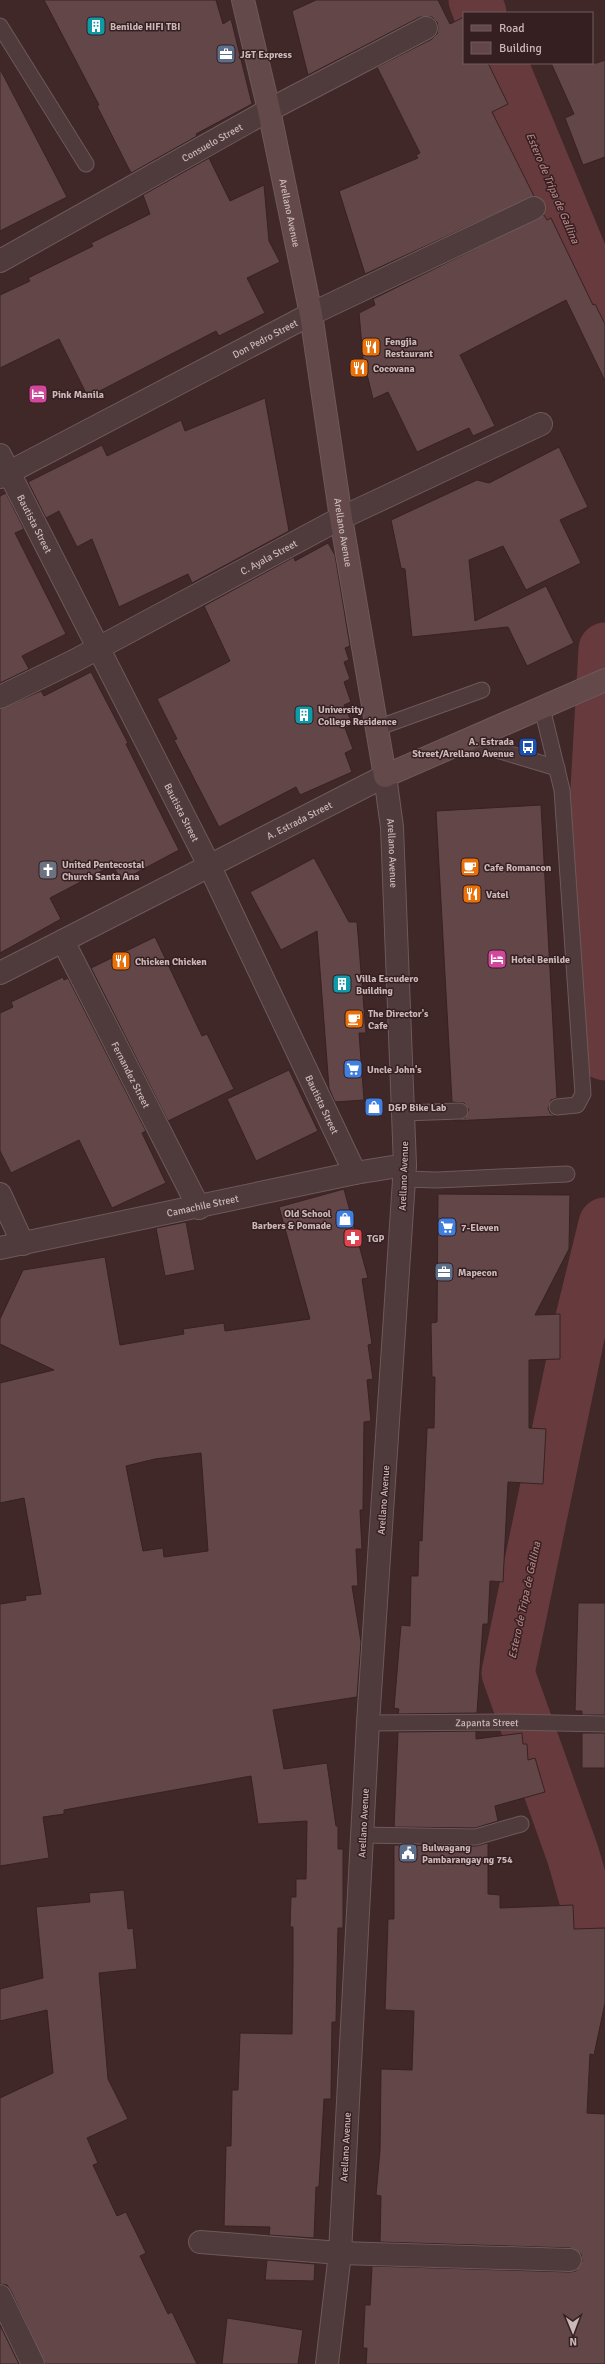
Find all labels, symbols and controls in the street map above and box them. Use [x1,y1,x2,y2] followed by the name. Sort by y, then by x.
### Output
[463,12,593,64] legend
[85,15,107,37] building icon: Benilde HIFI TBI
[110,21,180,33] place label: Benilde HIFI TBI
[499,21,525,36] text: Road
[499,41,542,56] text: Building
[215,43,237,65] office icon: J&T Express
[240,49,292,61] place label: J&T Express
[180,121,245,165] street label: Consuelo Street
[523,131,582,246] water label: Estero de Tripa de Gallina
[276,178,302,248] street label: Arellano Avenue
[231,317,300,361] street label: Don Pedro Street
[360,336,382,358] restaurant icon: Fengjia Restaurant
[385,336,433,360] place label: Fengjia Restaurant
[348,357,370,379] restaurant icon: Cocovana
[373,363,415,375] place label: Cocovana
[27,383,49,405] hotel icon: Pink Manila
[52,389,104,401] place label: Pink Manila
[14,493,54,556] street label: Bautista Street
[331,497,354,568] street label: Arellano Avenue
[238,537,300,578] street label: C. Ayala Street
[293,704,315,726] building icon: University College Residence
[318,704,397,728] place label: University College Residence
[412,736,514,760] place label: A. Estrada Street/Arellano Avenue
[517,736,539,758] bus stop icon: A. Estrada Street/Arellano Avenue
[161,781,201,844] street label: Bautista Street
[265,799,335,843] street label: A. Estrada Street
[384,818,399,888] street label: Arellano Avenue
[459,856,481,878] cafe icon: Cafe Romancon
[37,859,59,881] church icon: United Pentecostal Church Santa Ana
[62,859,144,883] place label: United Pentecostal Church Santa Ana
[484,862,552,874] place label: Cafe Romancon
[461,883,483,905] restaurant icon: Vatel
[486,889,509,901] place label: Vatel
[486,948,508,970] hotel icon: Hotel Benilde
[110,950,132,972] restaurant icon: Chicken Chicken
[511,954,570,966] place label: Hotel Benilde
[135,956,207,968] place label: Chicken Chicken
[331,973,353,995] building icon: Villa Escudero Building
[356,973,418,997] place label: Villa Escudero Building
[343,1008,365,1030] cafe icon: The Director's Cafe
[368,1008,429,1032] place label: The Director's Cafe
[108,1040,152,1111] street label: Fernandez Street
[342,1058,364,1080] supermarket icon: Uncle John's
[367,1064,422,1076] place label: Uncle John's
[302,1073,341,1137] street label: Bautista Street
[363,1096,385,1118] shop icon: D&P Bike Lab
[388,1102,447,1114] place label: D&P Bike Lab
[397,1141,411,1211] street label: Arellano Avenue
[166,1193,240,1220] street label: Camachile Street
[252,1208,331,1232] place label: Old School Barbers & Pomade
[334,1208,356,1230] shop icon: Old School Barbers & Pomade
[436,1216,458,1238] supermarket icon: 7-Eleven
[461,1222,499,1234] place label: 7-Eleven
[342,1227,364,1249] pharmacy icon: TGP
[367,1233,384,1245] place label: TGP
[433,1261,455,1283] office icon: Mapecon
[458,1267,498,1279] place label: Mapecon
[376,1465,392,1535] street label: Arellano Avenue
[506,1540,543,1660] water label: Estero de Tripa de Gallina
[455,1717,519,1729] street label: Zapanta Street
[356,1788,372,1858] street label: Arellano Avenue
[397,1842,419,1864] public building icon: Bulwagang Pambarangay ng 754
[422,1842,513,1866] place label: Bulwagang Pambarangay ng 754
[338,2112,354,2182] street label: Arellano Avenue
[553,2312,593,2352] north arrow
[569,2335,577,2348] text: N

